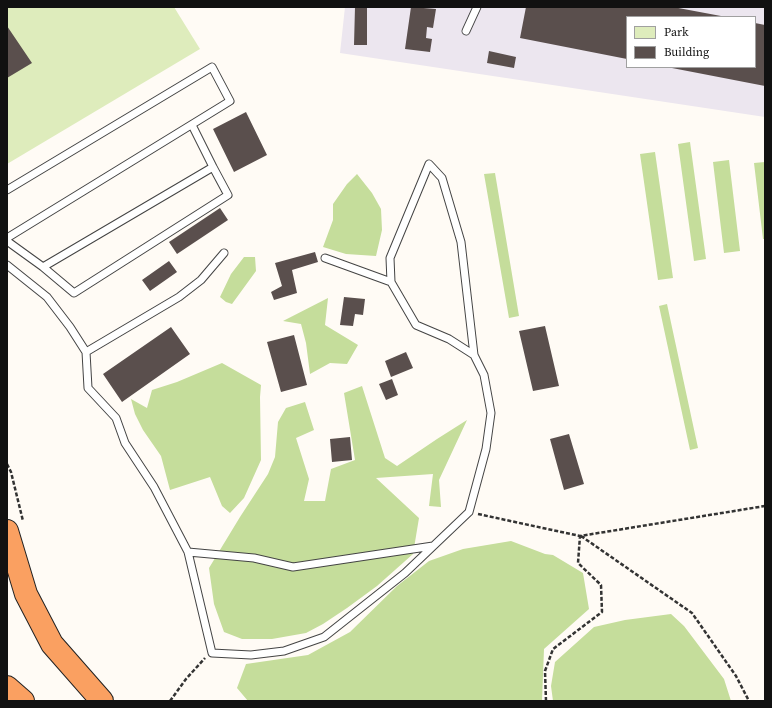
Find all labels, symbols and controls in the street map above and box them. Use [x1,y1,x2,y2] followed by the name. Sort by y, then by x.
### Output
[626,16,756,68] legend
[664,24,689,40] text: Park
[664,44,709,60] text: Building

